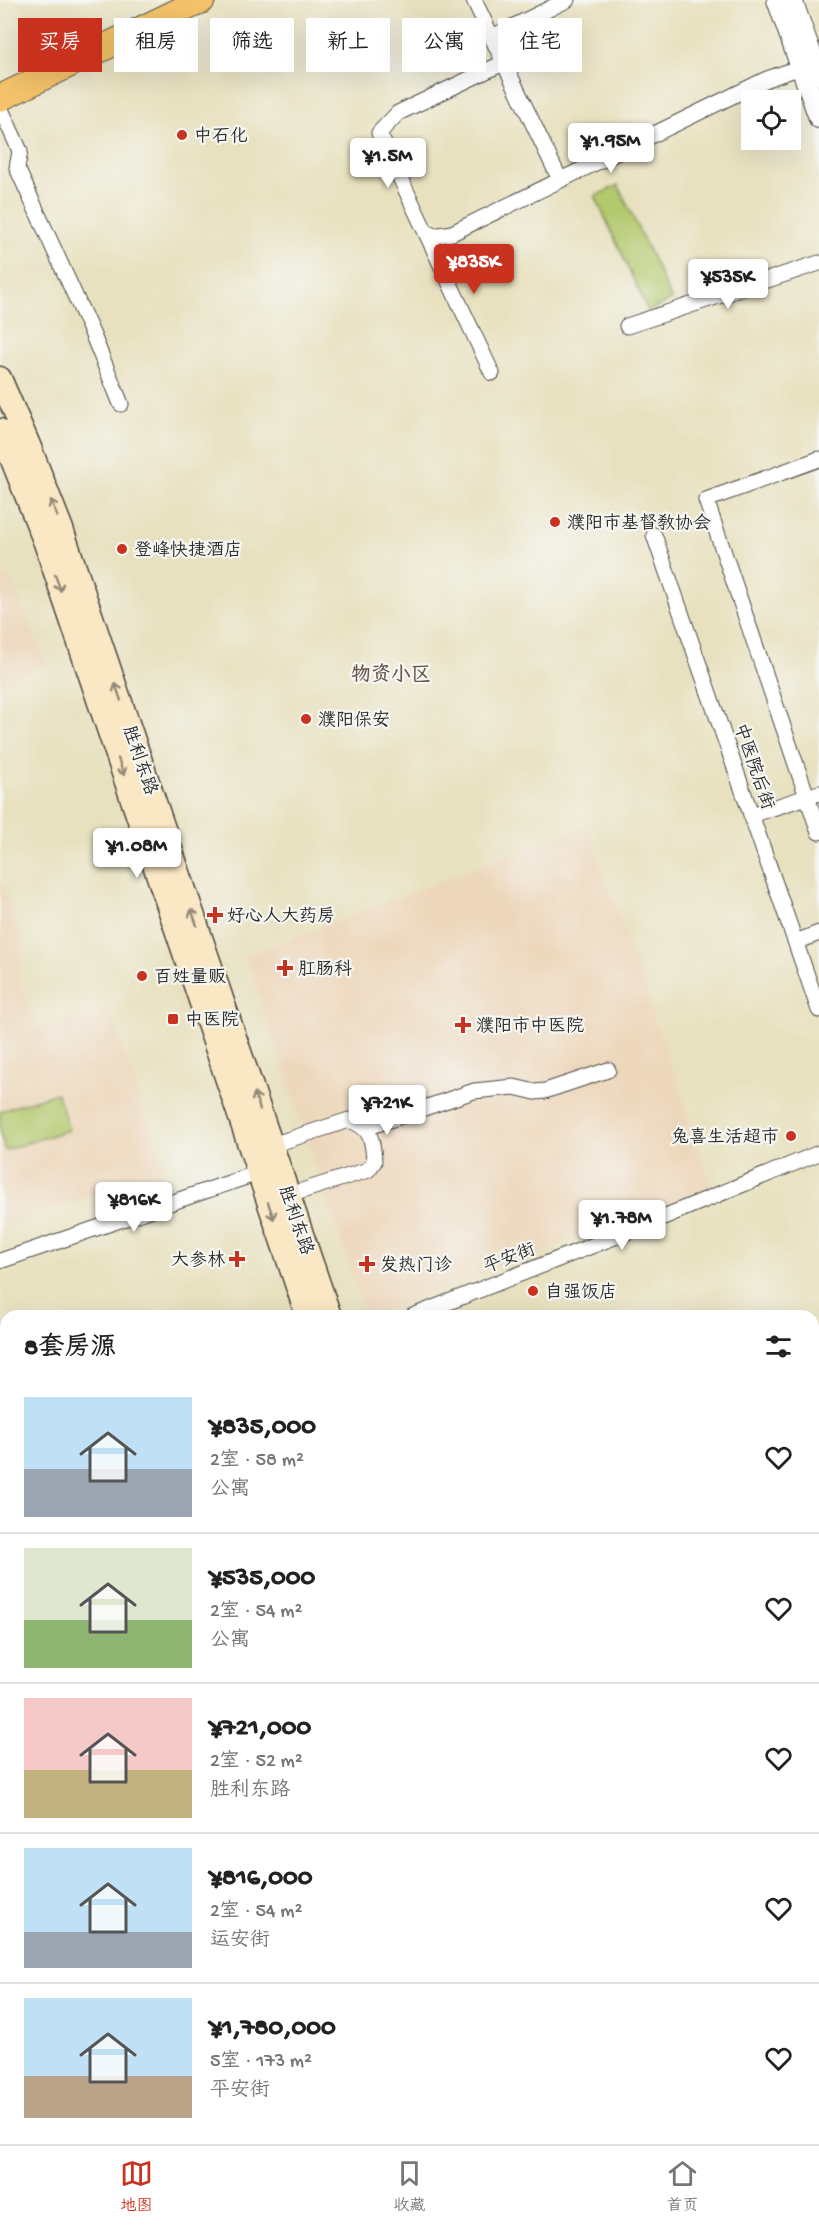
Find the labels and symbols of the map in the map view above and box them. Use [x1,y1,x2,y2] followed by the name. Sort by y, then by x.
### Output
[562,123,660,174] pin: ¥1.95M
[194,126,248,148] place label: 中石化
[175,128,189,142] marker: 中石化
[346,138,430,189] pin: ¥1.5M
[432,244,516,295] pin: ¥835K
[686,259,770,310] pin: ¥535K
[48,499,59,518] one-way arrow
[567,513,711,535] place label: 濮阳市基督教协会
[548,515,562,529] marker: 濮阳市基督教协会
[134,540,242,562] place label: 登峰快捷酒店
[115,542,129,556] marker: 登峰快捷酒店
[53,573,64,592] one-way arrow
[351,663,431,688] district label: 物资小区
[111,683,122,702] one-way arrow
[318,710,390,732] place label: 濮阳保安
[299,712,313,726] marker: 濮阳保安
[728,721,778,813] street label: 中医院后街
[117,723,161,798] street label: 胜利东路
[116,757,127,776] one-way arrow
[88,828,186,879] pin: ¥1.08M
[227,906,335,928] place label: 好心人大药房
[188,908,199,927] one-way arrow
[208,908,222,922] marker: 好心人大药房
[276,959,294,977] marker: 肛肠科
[298,959,352,981] place label: 肛肠科
[154,967,226,989] place label: 百姓量贩
[135,969,149,983] marker: 百姓量贩
[185,1010,239,1032] place label: 中医院
[166,1012,180,1026] marker: 中医院
[454,1016,472,1034] marker: 濮阳市中医院
[476,1016,584,1038] place label: 濮阳市中医院
[345,1085,429,1136] pin: ¥721K
[250,1092,261,1111] one-way arrow
[671,1126,779,1149] place label: 兔喜生活超市
[784,1129,798,1143] marker: 兔喜生活超市
[92,1182,176,1233] pin: ¥816K
[273,1183,317,1258] street label: 胜利东路
[573,1200,671,1251] pin: ¥1.78M
[266,1201,277,1220] one-way arrow
[481,1239,539,1279] street label: 平安街
[171,1250,225,1272] place label: 大参林
[230,1252,244,1266] marker: 大参林
[358,1255,376,1273] marker: 发热门诊
[380,1255,452,1277] place label: 发热门诊
[545,1282,617,1304] place label: 自强饭店
[526,1284,540,1298] marker: 自强饭店

